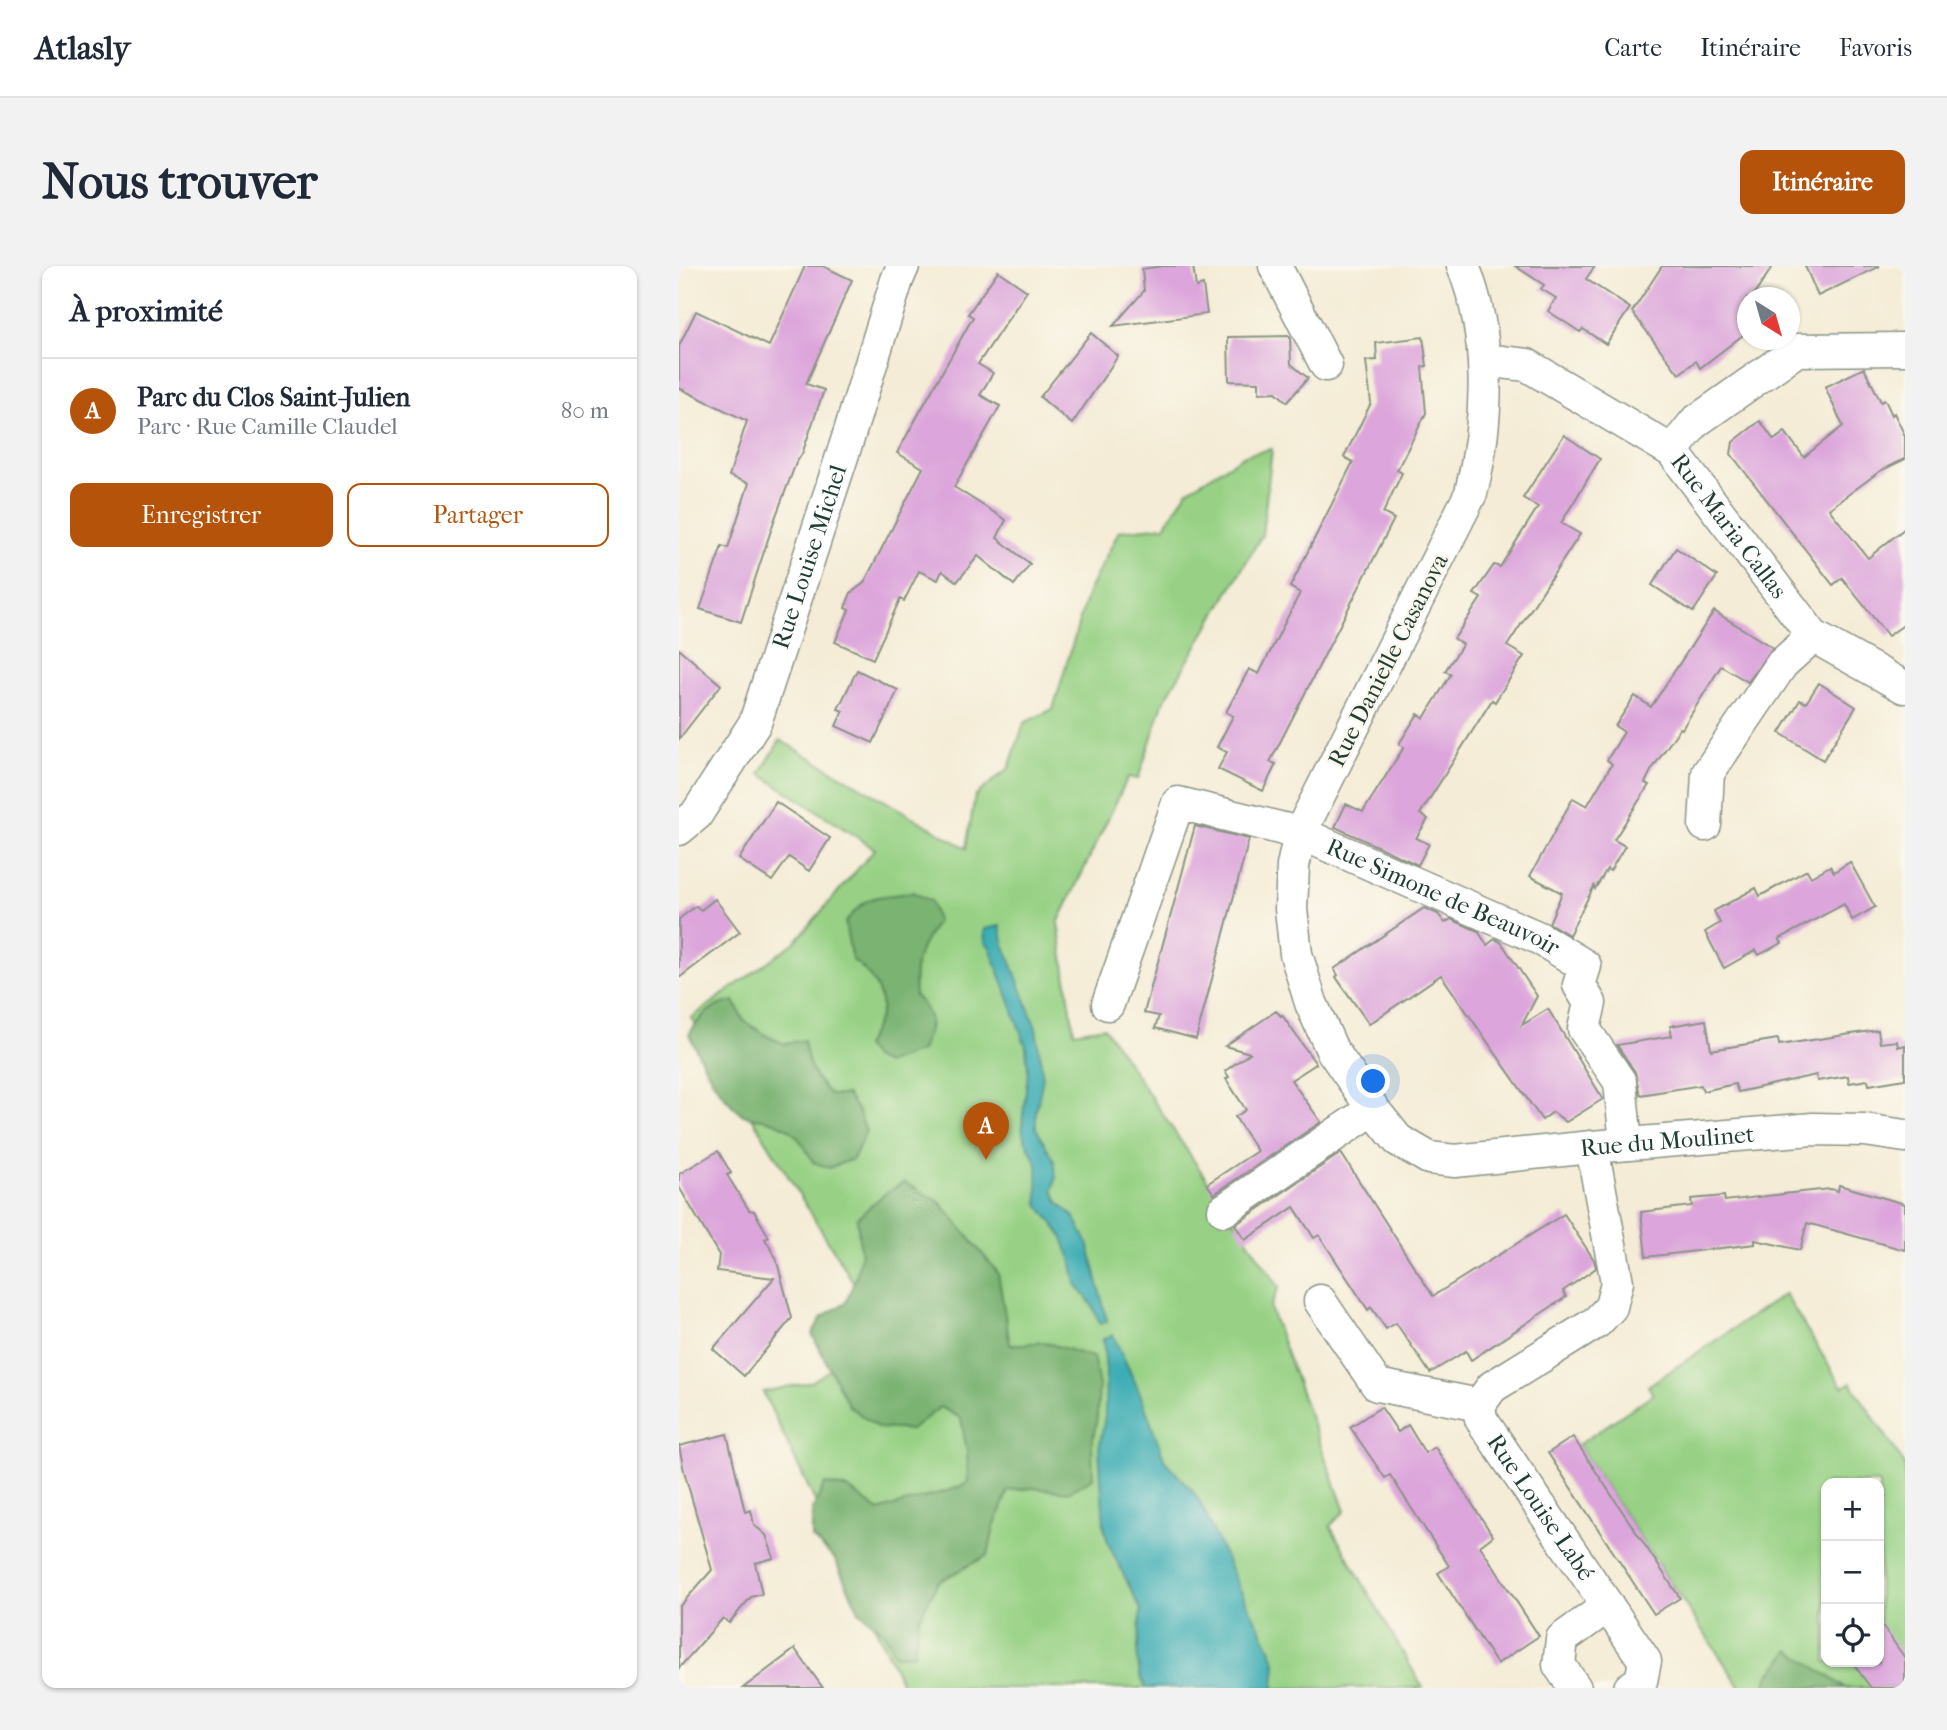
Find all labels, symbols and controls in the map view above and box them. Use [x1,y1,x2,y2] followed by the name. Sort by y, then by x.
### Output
[35,29,130,68] text: Atlasly
[1604,34,1662,62] text: Carte
[1700,34,1801,62] text: Itinéraire
[1839,34,1912,62] text: Favoris
[1740,150,1905,214] button: Itinéraire
[42,153,317,211] text: Nous trouver
[1737,287,1800,350] north arrow
[70,294,223,329] text: À proximité
[137,382,410,413] text: Parc du Clos Saint-Julien
[86,397,100,424] text: A
[561,397,609,424] text: 80 m
[137,413,398,440] text: Parc · Rue Camille Claudel
[1665,448,1793,604] street label: Rue Maria Callas
[766,461,852,652] street label: Rue Louise Michel
[70,483,333,547] button: Enregistrer
[347,483,609,547] button: Partager
[1322,548,1454,771] street label: Rue Danielle Casanova
[1322,832,1566,962] street label: Rue Simone de Beauvoir
[1356,1064,1390,1098] your location
[963,1102,1009,1160] pin: A
[1579,1120,1756,1162] street label: Rue du Moulinet
[1481,1429,1600,1586] street label: Rue Louise Labé
[1821,1478,1884,1667] map controls
[1821,1478,1884,1541] button: +
[1821,1541,1884,1604] button: −
[1821,1604,1884,1667] button: locate

